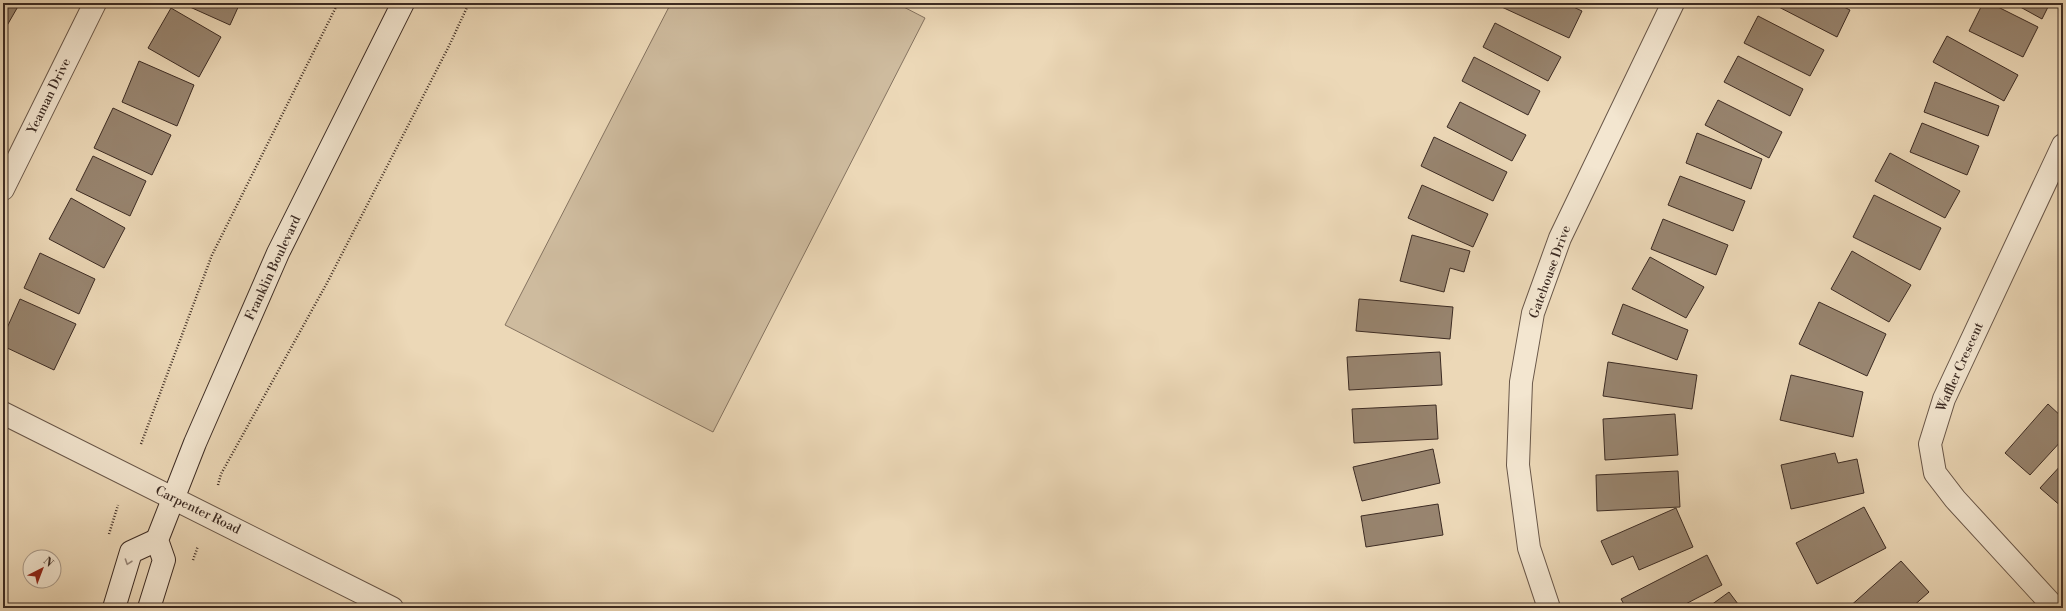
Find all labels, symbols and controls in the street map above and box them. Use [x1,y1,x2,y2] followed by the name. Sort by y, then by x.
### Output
[23,55,74,137] street label: Yeaman Drive
[242,213,305,323] street label: Franklin Boulevard
[1526,223,1574,321] street label: Gatehouse Drive
[1933,319,1987,415] street label: Waffler Crescent
[153,482,244,538] street label: Carpenter Road
[22,549,62,589] north arrow
[40,554,56,571] text: N
[124,559,133,566] one-way arrow

